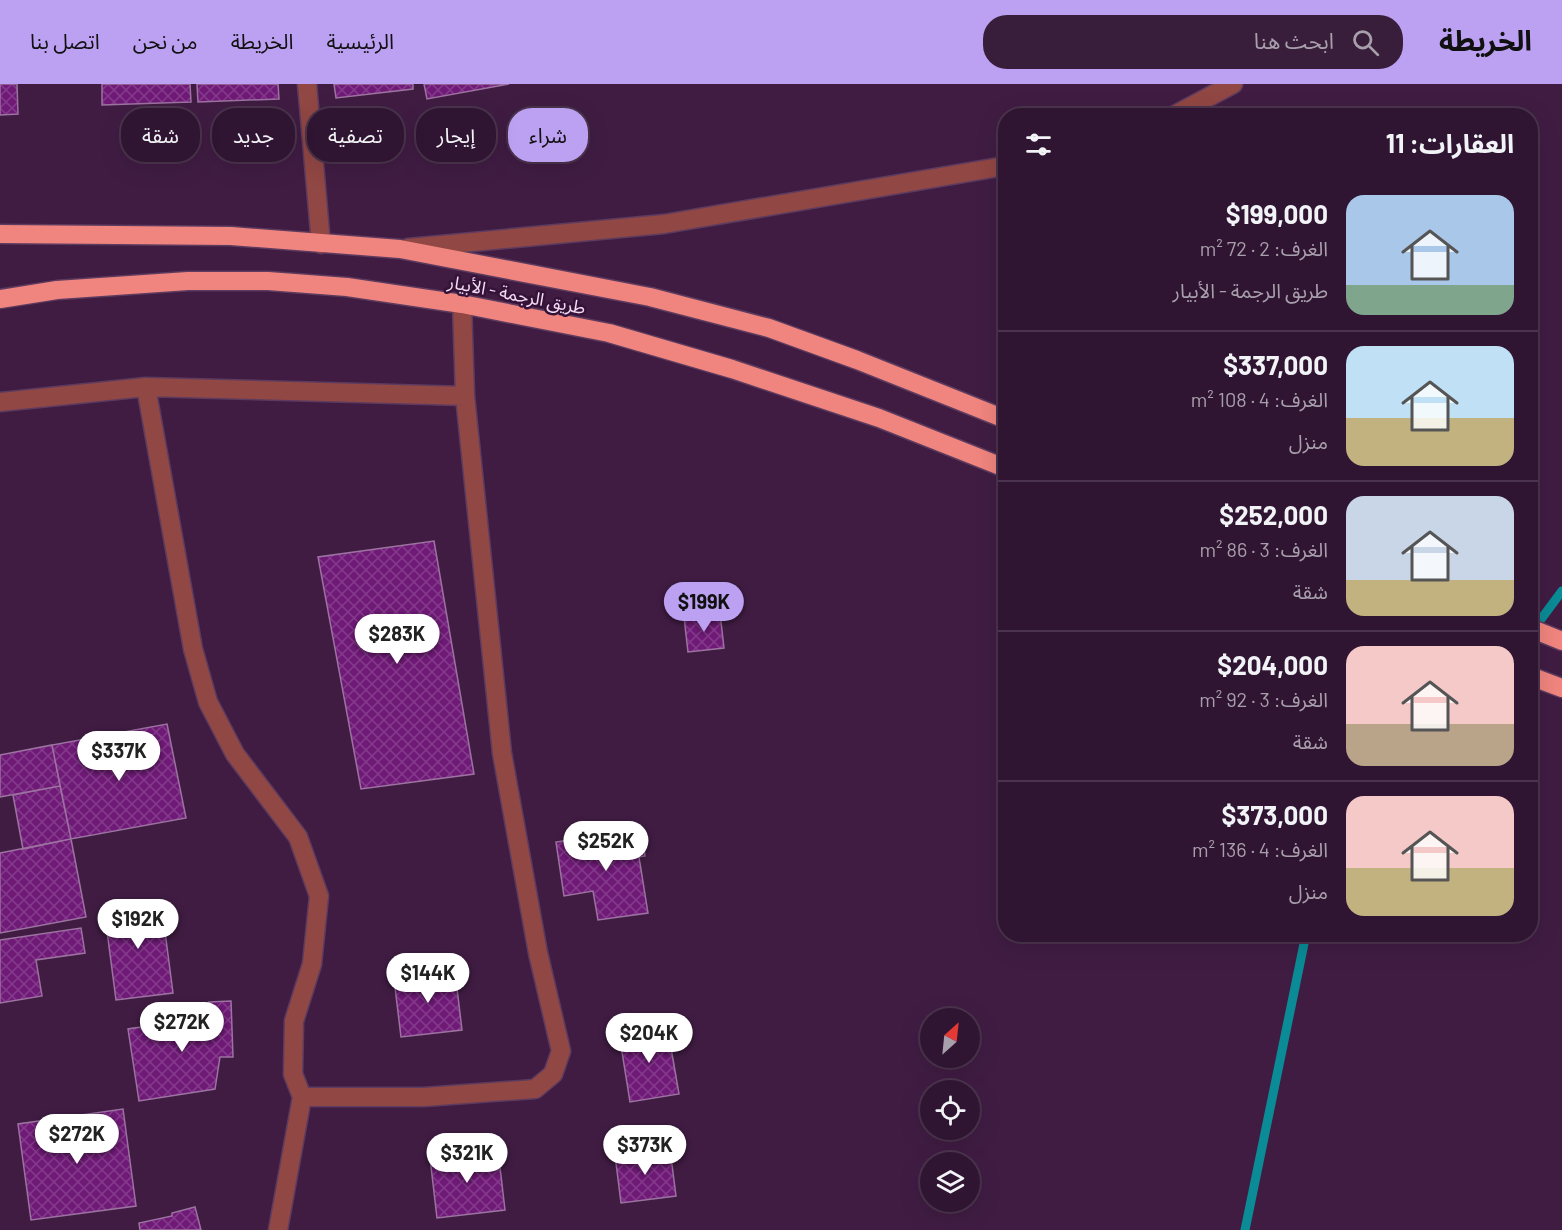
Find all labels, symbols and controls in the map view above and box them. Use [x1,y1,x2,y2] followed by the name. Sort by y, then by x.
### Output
[983,15,1403,69] search box
[1439,23,1532,57] text: الخريطة
[1349,26,1382,59] icon: search
[1254,27,1334,53] text: ابحث هنا
[30,28,100,53] text: اتصل بنا
[133,28,198,53] text: من نحن
[231,28,294,53] text: الخريطة
[327,28,394,53] text: الرئيسية
[121,108,200,162] chip: شقة
[212,108,295,162] chip: جديد
[307,108,404,162] chip: تصفية
[416,108,496,162] chip: إيجار
[508,108,588,162] chip: شراء
[1386,127,1514,158] text: العقارات: 11
[1022,128,1055,161] icon: filters
[1226,198,1328,229] text: $199,000
[1394,219,1466,291] icon: home
[1200,236,1328,260] text: الغرف: 2 · 72 m²
[445,270,588,319] street label: طريق الرجمة - الأبيار
[1173,278,1328,302] text: طريق الرجمة - الأبيار
[1223,349,1328,380] text: $337,000
[1394,370,1466,442] icon: home
[1191,387,1328,411] text: الغرف: 4 · 108 m²
[1289,429,1328,453] text: منزل
[1219,499,1328,530] text: $252,000
[1394,520,1466,592] icon: home
[1200,537,1328,561] text: الغرف: 3 · 86 m²
[1293,579,1328,603] text: شقة
[662,582,746,633] pin: $199K
[678,589,730,613] text: $199K
[355,614,439,665] pin: $283K
[369,621,425,645] text: $283K
[1217,649,1328,680] text: $204,000
[1394,670,1466,742] icon: home
[1199,687,1328,711] text: الغرف: 3 · 92 m²
[1293,729,1328,753] text: شقة
[77,731,161,782] pin: $337K
[91,738,147,762] text: $337K
[1221,799,1328,830] text: $373,000
[1394,820,1466,892] icon: home
[564,821,648,872] pin: $252K
[577,828,635,852] text: $252K
[1192,837,1328,861] text: الغرف: 4 · 136 m²
[1289,879,1328,903] text: منزل
[96,899,180,950] pin: $192K
[112,906,164,930] text: $192K
[386,953,470,1004] pin: $144K
[400,960,456,984] text: $144K
[140,1002,224,1053] pin: $272K
[920,1008,980,1068] north arrow
[920,1008,980,1212] map controls
[154,1009,210,1033] text: $272K
[607,1013,691,1064] pin: $204K
[620,1020,678,1044] text: $204K
[920,1080,980,1140] button: locate
[35,1114,119,1165] pin: $272K
[49,1121,105,1145] text: $272K
[603,1125,687,1176] pin: $373K
[617,1132,673,1156] text: $373K
[425,1133,509,1184] pin: $321K
[441,1140,493,1164] text: $321K
[920,1152,980,1212] button: layers

